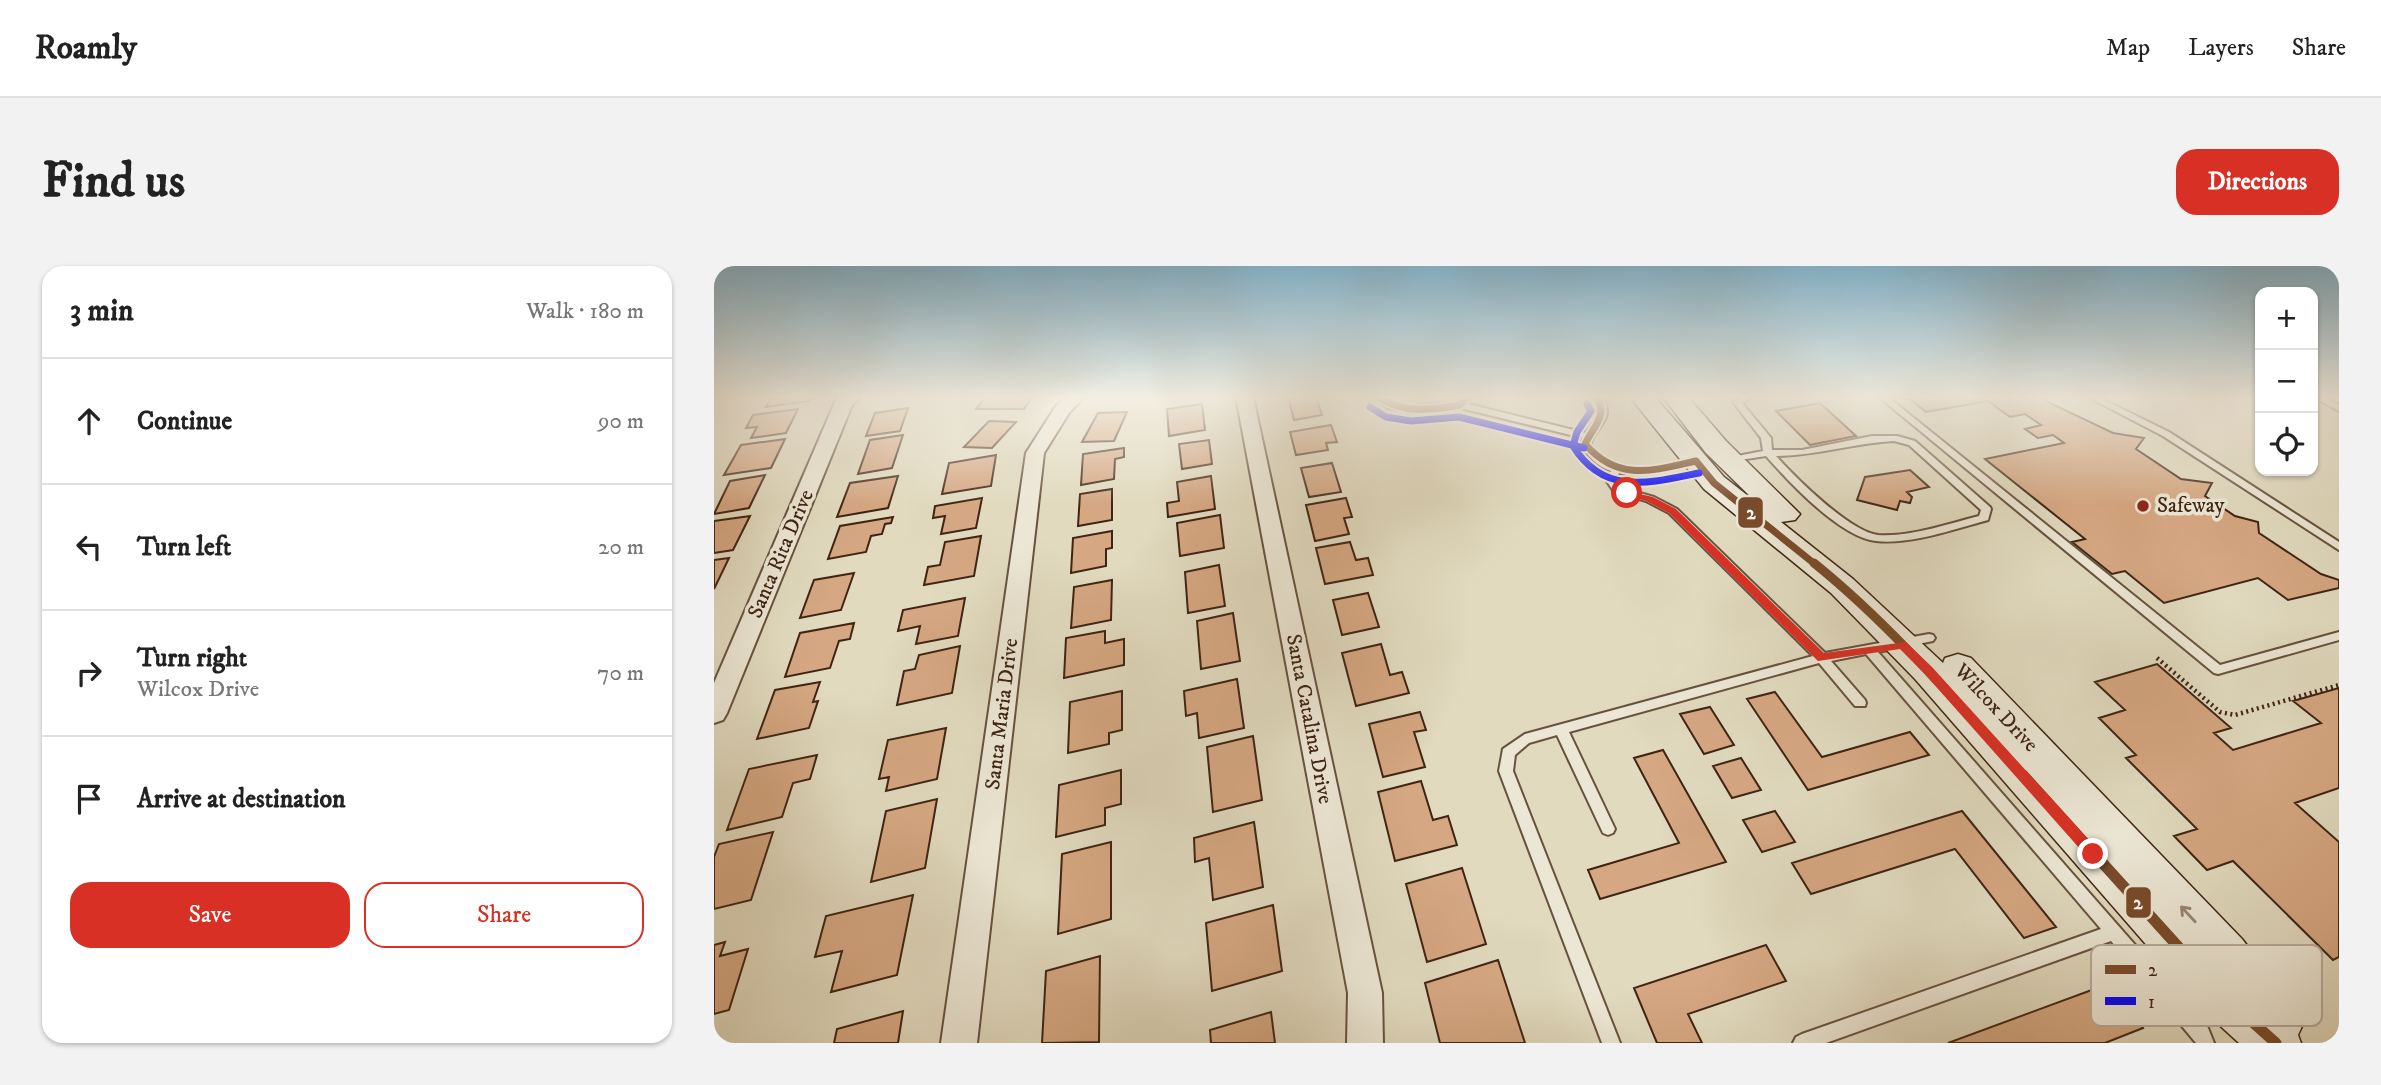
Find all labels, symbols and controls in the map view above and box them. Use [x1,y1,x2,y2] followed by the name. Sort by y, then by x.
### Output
[35,28,137,69] text: Roamly
[2106,33,2150,63] text: Map
[2188,33,2254,63] text: Layers
[2292,33,2346,63] text: Share
[2176,149,2339,215] button: Directions
[42,151,185,213] text: Find us
[2255,287,2318,476] map controls
[2255,287,2318,350] button: +
[70,293,134,330] text: 3 min
[526,297,644,326] text: Walk · 180 m
[2255,350,2318,413] button: −
[70,402,108,440] icon: ahead
[137,405,232,438] text: Continue
[598,407,644,436] text: 90 m
[2255,413,2318,476] button: locate
[1611,477,1642,508] route start
[742,486,820,622] street label: Santa Rita Drive
[2157,493,2225,519] place label: Safeway
[1737,496,1764,529] line badge: 2
[2135,498,2151,514] marker: Safeway
[1746,502,1756,525] text: 2
[70,528,108,566] icon: left
[137,531,231,564] text: Turn left
[598,533,644,562] text: 20 m
[1280,632,1338,806] street label: Santa Catalina Drive
[980,636,1024,791] street label: Santa Maria Drive
[137,642,247,675] text: Turn right
[70,654,108,692] icon: right
[1948,658,2044,758] street label: Wilcox Drive
[597,659,644,688] text: 70 m
[137,675,259,704] text: Wilcox Drive
[70,780,108,818] icon: arrive
[137,783,346,816] text: Arrive at destination
[2077,838,2108,869] route end
[70,882,350,948] button: Save
[364,882,644,948] button: Share
[2125,886,2152,919] line badge: 2
[2133,892,2143,915] text: 2
[2179,906,2196,923] one-way arrow
[2091,945,2322,1026] legend
[2148,959,2158,982] text: 2
[2148,991,2155,1014] text: 1

